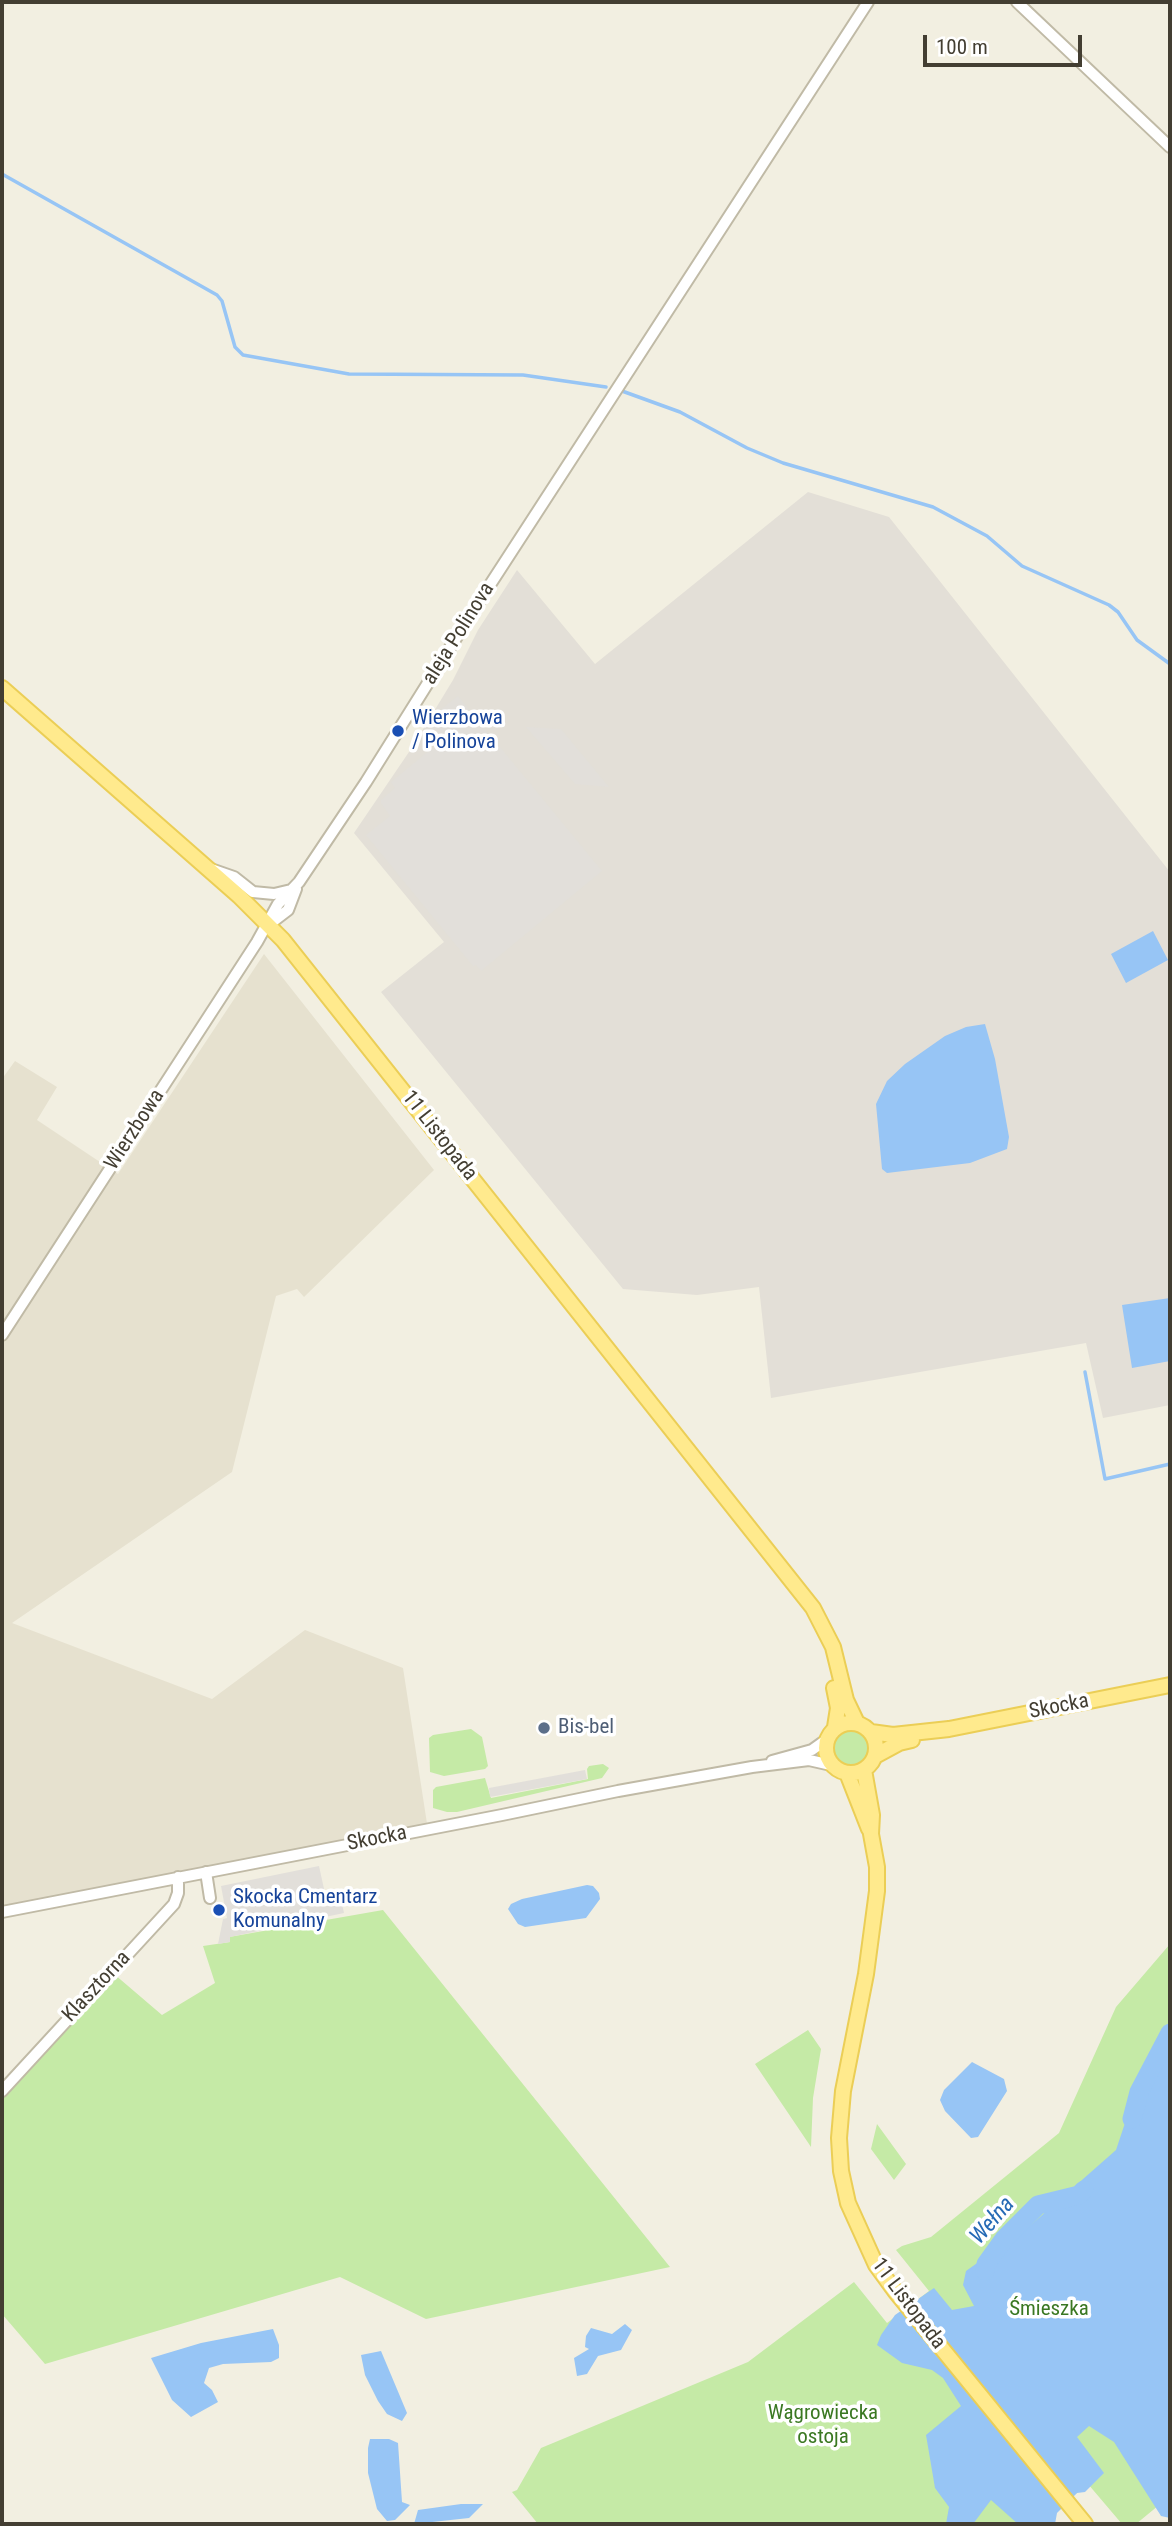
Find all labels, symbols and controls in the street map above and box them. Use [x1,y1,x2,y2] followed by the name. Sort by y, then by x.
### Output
[927,21,1086,65] scale bar
[936,35,988,59] text: 100 m
[418,578,500,690] street label: aleja Polinova
[412,706,503,756] place label: Wierzbowa / Polinova
[390,723,406,739] marker: Wierzbowa / Polinova
[100,1085,170,1175] street label: Wierzbowa
[396,1086,482,1186] street label: 11 Listopada
[1027,1689,1091,1725] street label: Skocka
[558,1715,614,1741] place label: Bis-bel
[536,1720,552,1736] marker: Bis-bel
[345,1821,409,1857] street label: Skocka
[233,1885,378,1935] place label: Skocka Cmentarz Komunalny
[211,1902,227,1918] marker: Skocka Cmentarz Komunalny
[58,1946,136,2028] street label: Klasztorna
[965,2191,1021,2251] water label: Wełna
[866,2254,950,2354] street label: 11 Listopada
[1009,2297,1089,2323] park label: Śmieszka
[768,2401,878,2451] park label: Wągrowiecka ostoja

